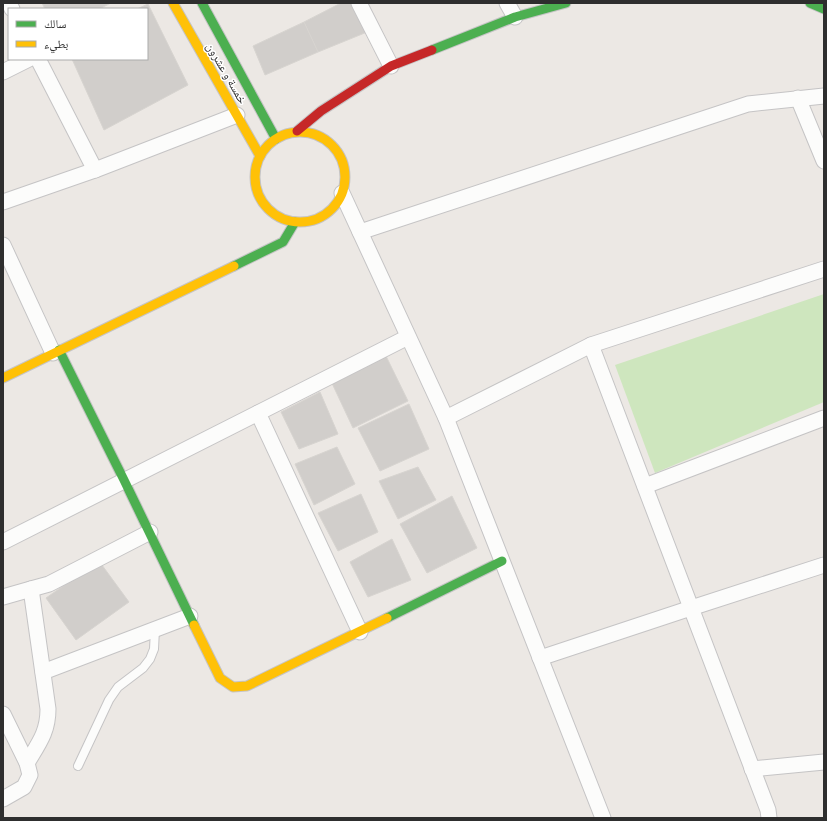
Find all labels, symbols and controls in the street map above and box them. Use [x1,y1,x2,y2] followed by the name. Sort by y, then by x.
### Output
[8,8,148,60] legend
[44,16,66,31] text: سالك
[44,36,68,54] text: بطيء
[203,40,251,107] street label: خمسة و عشرون

